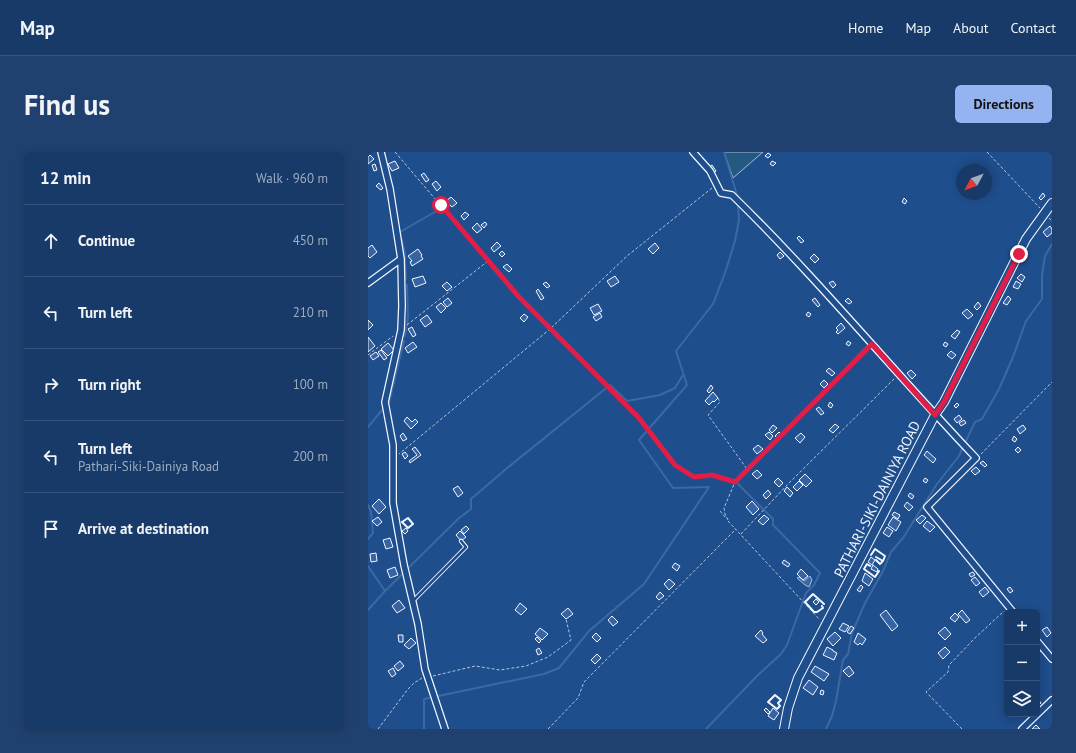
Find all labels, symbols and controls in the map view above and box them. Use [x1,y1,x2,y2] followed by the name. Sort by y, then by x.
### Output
[20,16,55,40] text: Map
[848,19,883,37] text: Home
[905,19,931,37] text: Map
[953,19,989,37] text: About
[1011,19,1056,37] text: Contact
[955,85,1052,123] button: Directions
[24,86,110,123] text: Find us
[956,164,992,200] north arrow
[40,167,91,189] text: 12 min
[256,170,328,187] text: Walk · 960 m
[432,196,450,214] route start
[40,230,62,252] icon: ahead
[78,231,135,250] text: Continue
[293,232,328,249] text: 450 m
[1010,245,1028,263] route end
[40,302,62,324] icon: left
[78,303,132,322] text: Turn left
[293,304,328,321] text: 210 m
[40,374,62,396] icon: right
[78,375,141,394] text: Turn right
[293,376,328,393] text: 100 m
[830,418,924,580] street label: PATHARI-SIKI-DAINIYA ROAD
[78,439,132,458] text: Turn left
[40,446,62,468] icon: left
[293,448,328,465] text: 200 m
[78,458,219,475] text: Pathari-Siki-Dainiya Road
[40,518,62,540] icon: arrive
[78,519,209,538] text: Arrive at destination
[1004,609,1040,717] map controls
[1004,609,1040,645] button: +
[1004,645,1040,681] button: −
[1004,681,1040,717] button: layers

